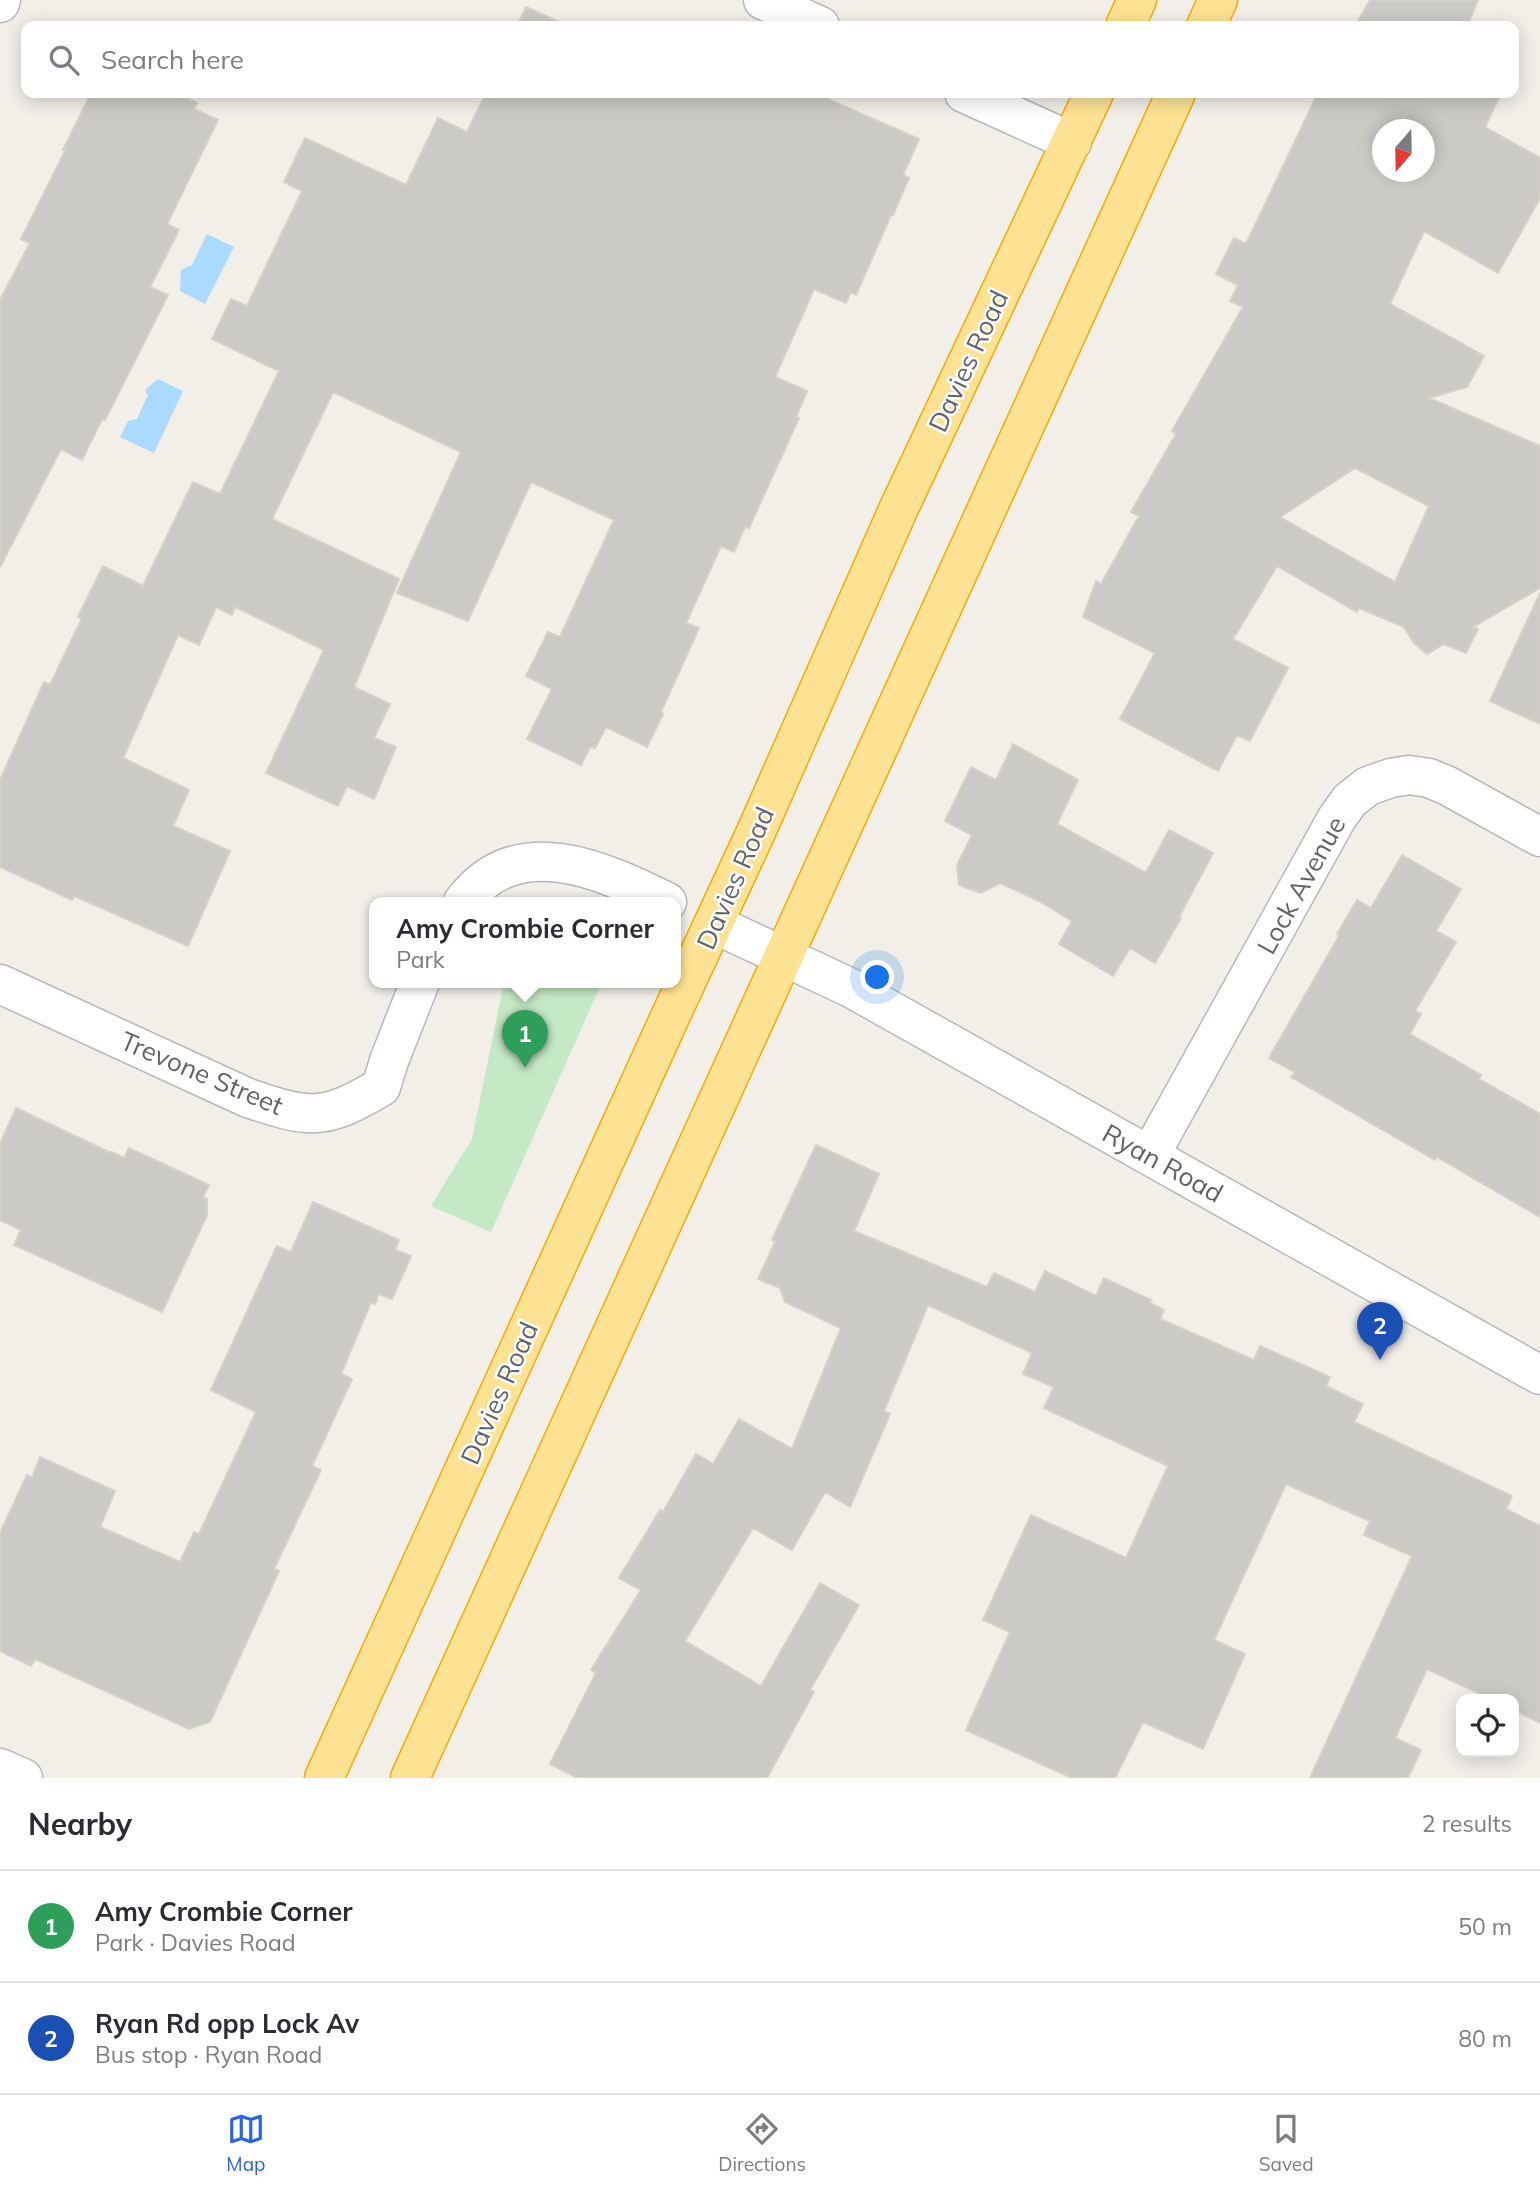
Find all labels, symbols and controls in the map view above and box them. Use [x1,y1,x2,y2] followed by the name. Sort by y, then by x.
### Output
[21,21,1519,98] search box
[45,41,83,79] icon: search
[101,43,244,76] text: Search here
[1372,119,1435,182] north arrow
[921,285,1015,437] street label: Davies Road
[689,802,781,954] street label: Davies Road
[1250,810,1352,960] street label: Lock Avenue
[369,897,681,988] popup
[396,912,654,945] text: Amy Crombie Corner
[396,945,445,974] text: Park
[860,960,894,994] your location
[502,1010,548,1068] pin: 1
[116,1024,288,1122] street label: Trevone Street
[1097,1116,1229,1210] street label: Ryan Road
[1357,1302,1403,1360] pin: 2
[453,1317,545,1469] street label: Davies Road
[1456,1694,1519,1757] map controls
[1456,1694,1519,1757] button: locate
[28,1805,132,1843] text: Nearby
[1422,1809,1512,1838] text: 2 results
[95,1895,353,1928] text: Amy Crombie Corner
[44,1912,58,1941] text: 1
[1458,1912,1512,1941] text: 50 m
[95,1928,296,1957] text: Park · Davies Road
[95,2007,359,2040] text: Ryan Rd opp Lock Av
[44,2024,58,2053] text: 2
[1458,2024,1512,2053] text: 80 m
[95,2040,322,2069] text: Bus stop · Ryan Road
[226,2110,265,2176] tab: Map
[718,2110,806,2176] tab: Directions
[1259,2110,1314,2176] tab: Saved

